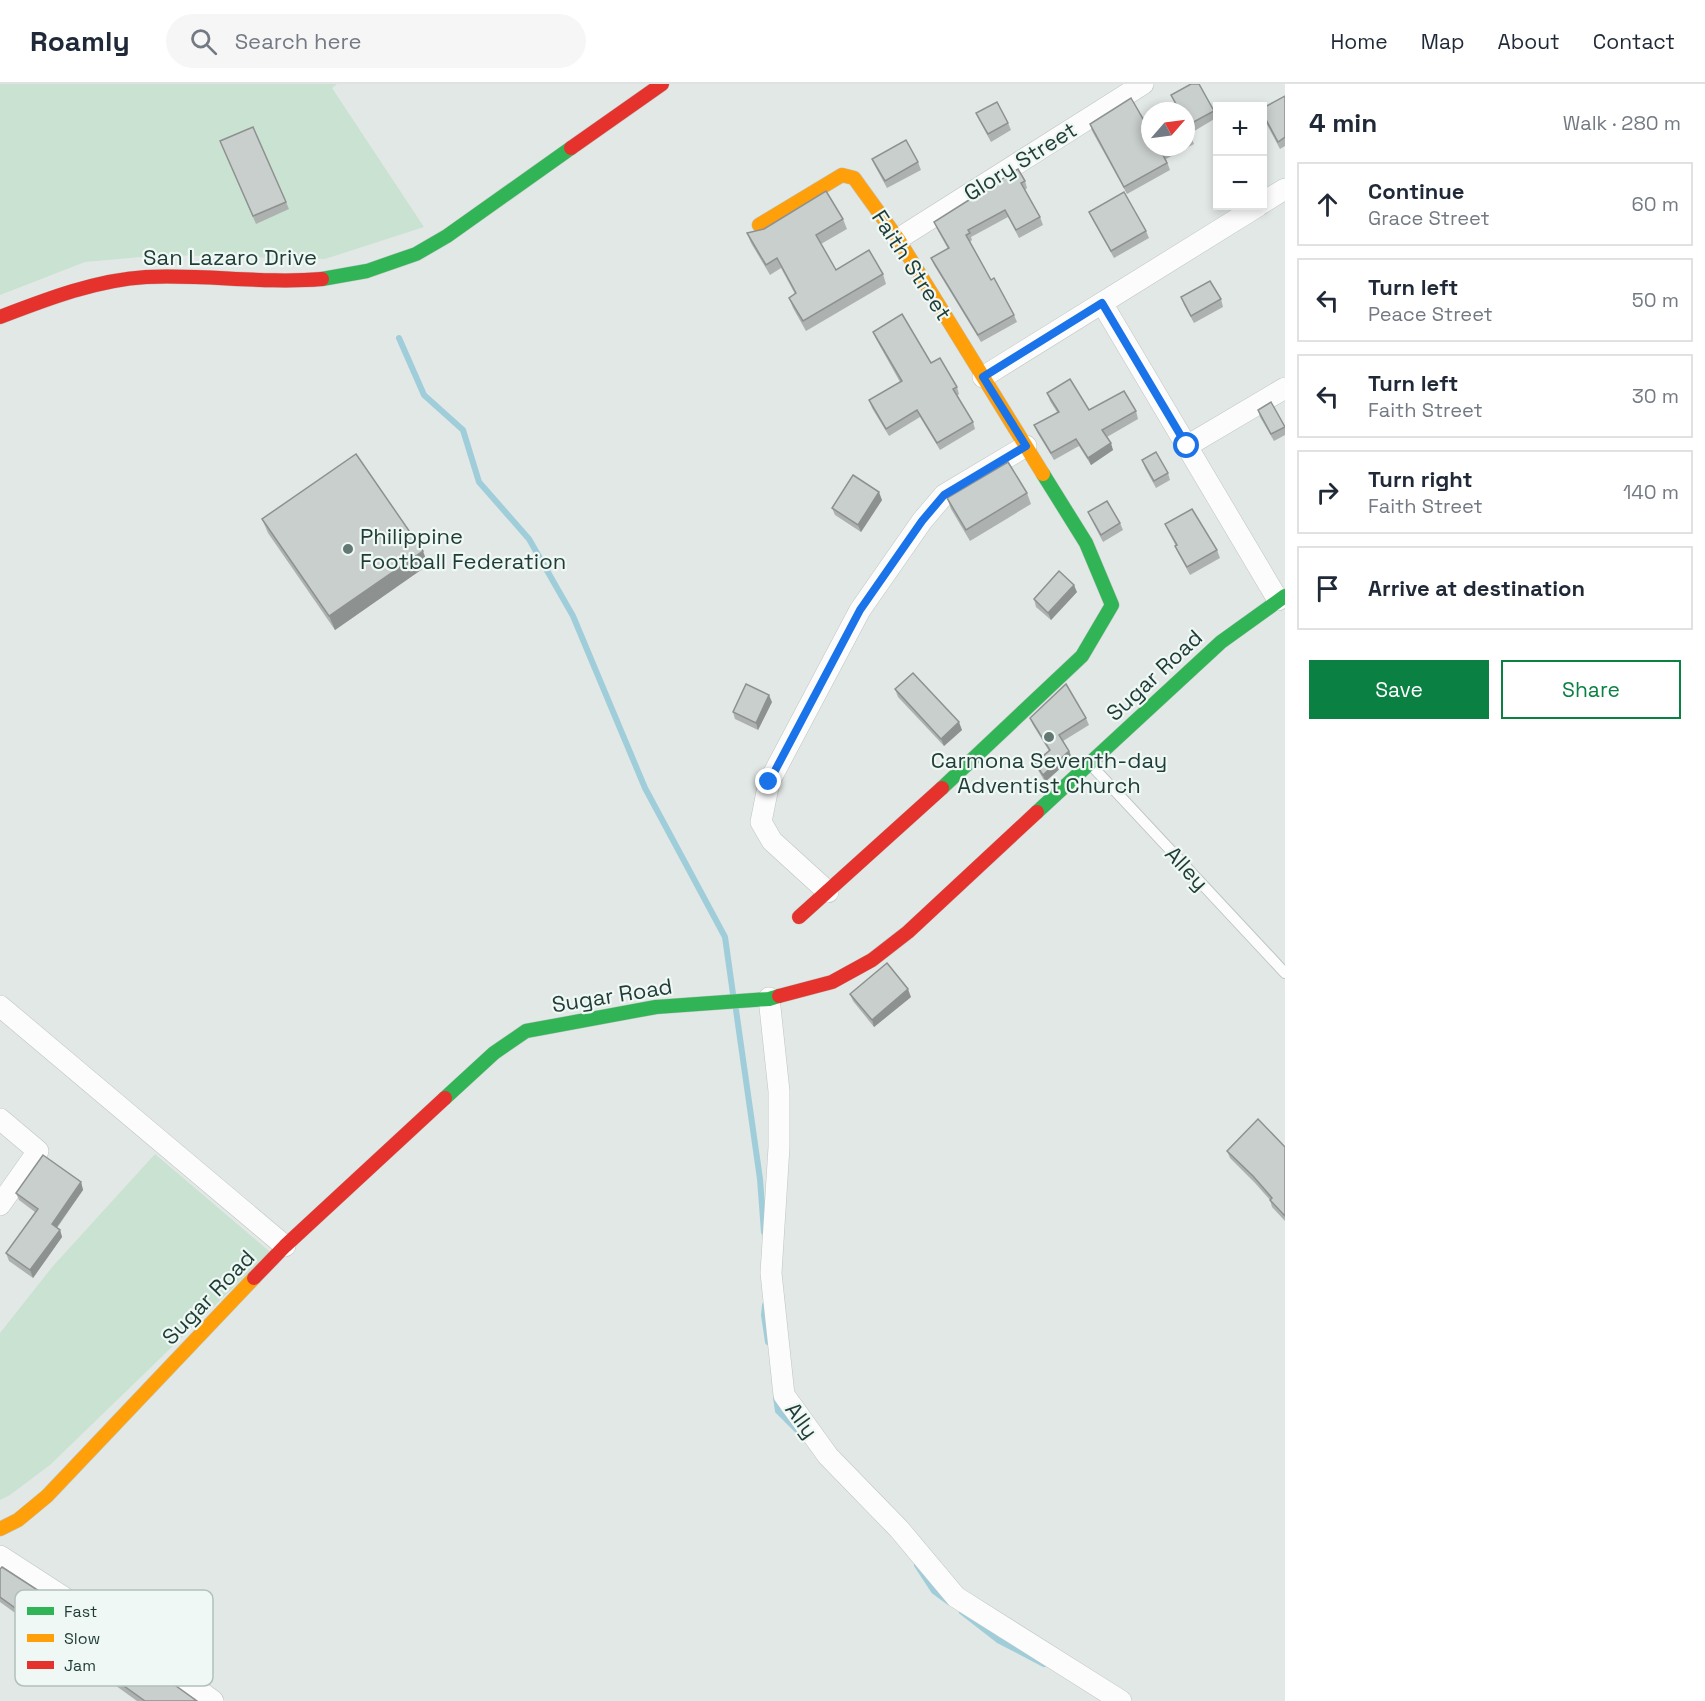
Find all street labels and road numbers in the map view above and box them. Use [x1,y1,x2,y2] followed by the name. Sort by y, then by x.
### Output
[958,115,1082,207] street label: Glory Street
[866,204,958,326] street label: Faith Street
[143,243,317,271] street label: San Lazaro Drive
[1100,623,1208,727] street label: Sugar Road
[1159,840,1215,896] street label: Alley
[550,972,674,1018] street label: Sugar Road
[156,1244,260,1350] street label: Sugar Road
[779,1396,825,1444] street label: Ally

